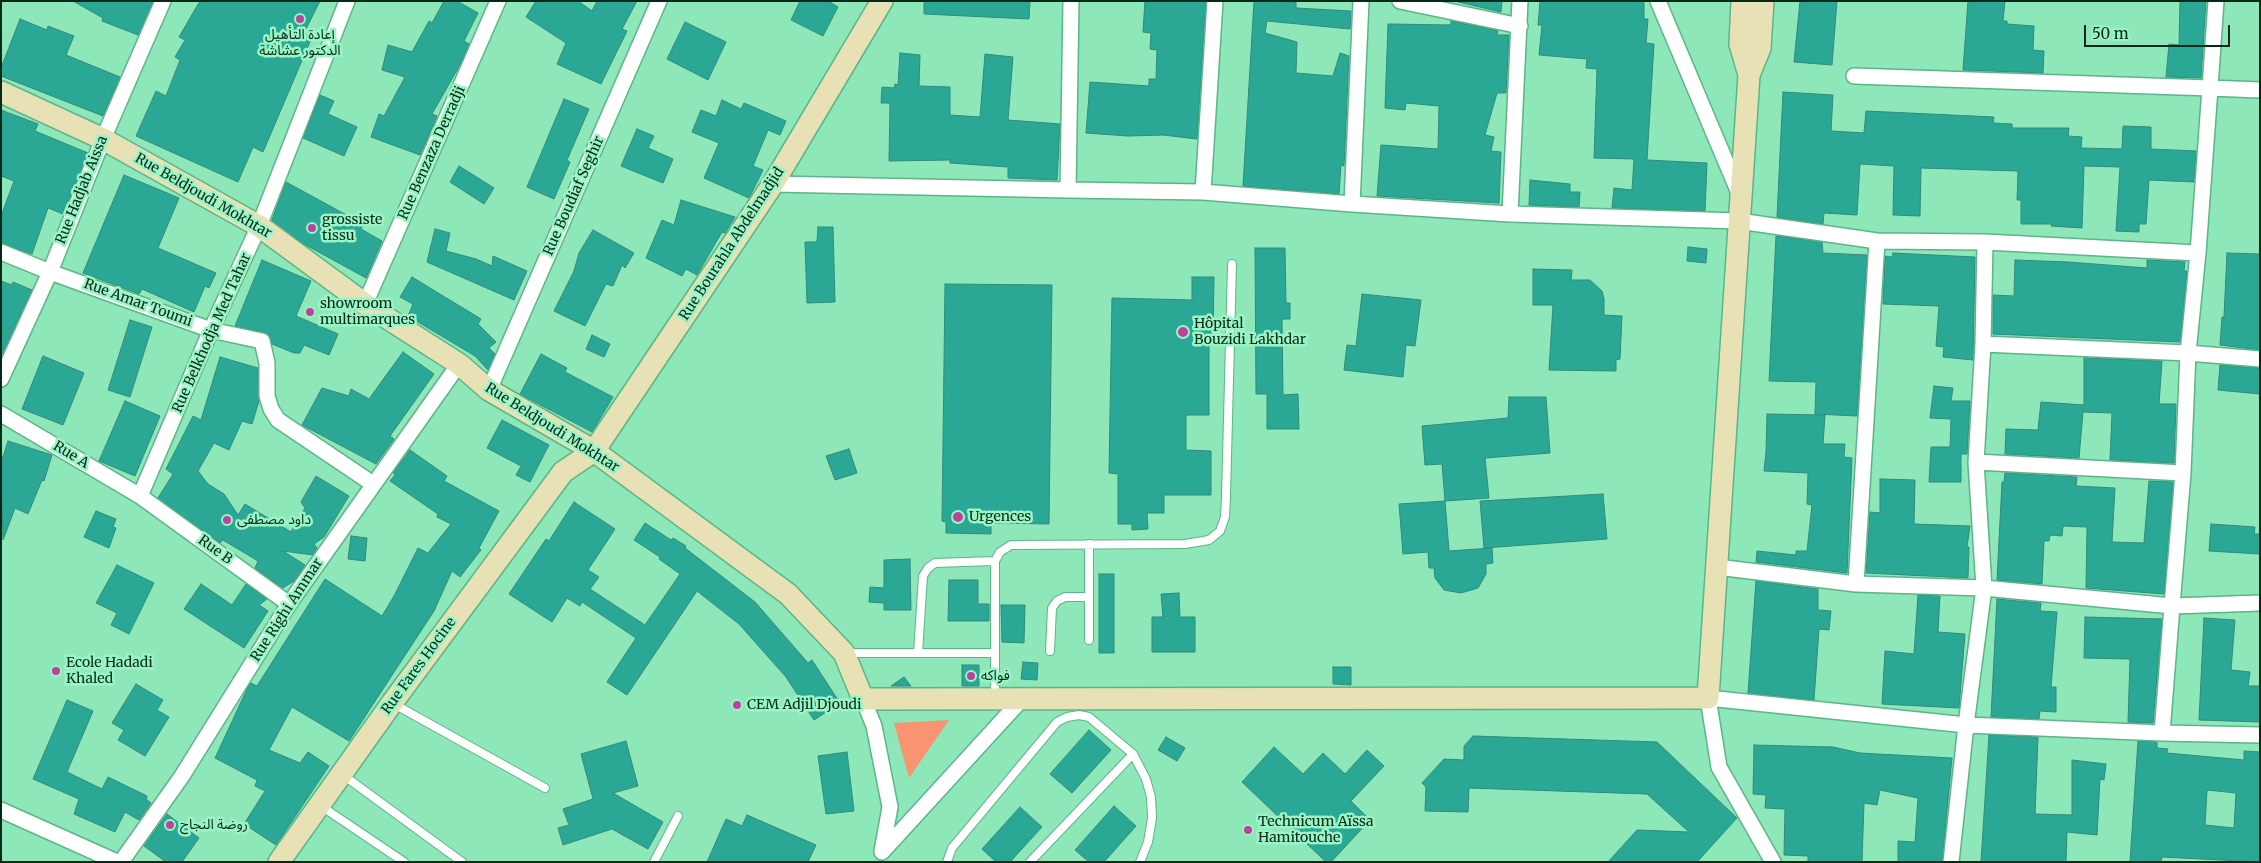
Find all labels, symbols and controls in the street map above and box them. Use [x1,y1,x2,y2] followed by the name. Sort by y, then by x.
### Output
[294,13,306,25] marker: إعادة التأهيل الدكتور عشاشة
[2086,15,2232,47] scale bar
[2092,24,2129,43] text: 50 m
[259,27,341,59] place label: إعادة التأهيل الدكتور عشاشة
[395,84,469,222] street label: Rue Benzaza Derradji
[53,133,111,247] street label: Rue Hadjab Aissa
[540,134,608,258] street label: Rue Boudiaf Seghir
[132,150,274,242] street label: Rue Beldjoudi Mokhtar
[676,164,788,324] street label: Rue Bourahla Abdelmadjid
[322,212,382,244] place label: grossiste tissu
[306,222,318,234] marker: grossiste tissu
[169,250,255,416] street label: Rue Belkhodja Med Tahar
[81,276,195,330] street label: Rue Amar Toumi
[320,296,415,328] place label: showroom multimarques
[304,306,316,318] marker: showroom multimarques
[1194,316,1306,348] place label: Hôpital Bouzidi Lakhdar
[1176,325,1190,339] marker: Hôpital Bouzidi Lakhdar
[482,380,622,476] street label: Rue Beldjoudi Mokhtar
[50,438,92,472] street label: Rue A
[969,509,1031,525] place label: Urgences
[951,510,965,524] marker: Urgences
[237,512,311,528] place label: داود مصطفى
[221,514,233,526] marker: داود مصطفى
[195,532,235,568] street label: Rue B
[247,555,327,665] street label: Rue Righi Ammar
[378,614,460,718] street label: Rue Fares Hocine
[66,655,153,688] place label: Ecole Hadadi Khaled
[50,665,62,677] marker: Ecole Hadadi Khaled
[981,668,1010,684] place label: فواكه
[965,670,977,682] marker: فواكه
[747,697,862,713] place label: CEM Adjil Djoudi
[731,699,743,711] marker: CEM Adjil Djoudi
[1258,814,1374,846] place label: Technicum Aïssa Hamitouche
[180,817,248,833] place label: روضة النجاح
[164,819,176,831] marker: روضة النجاح
[1242,824,1254,836] marker: Technicum Aïssa Hamitouche

